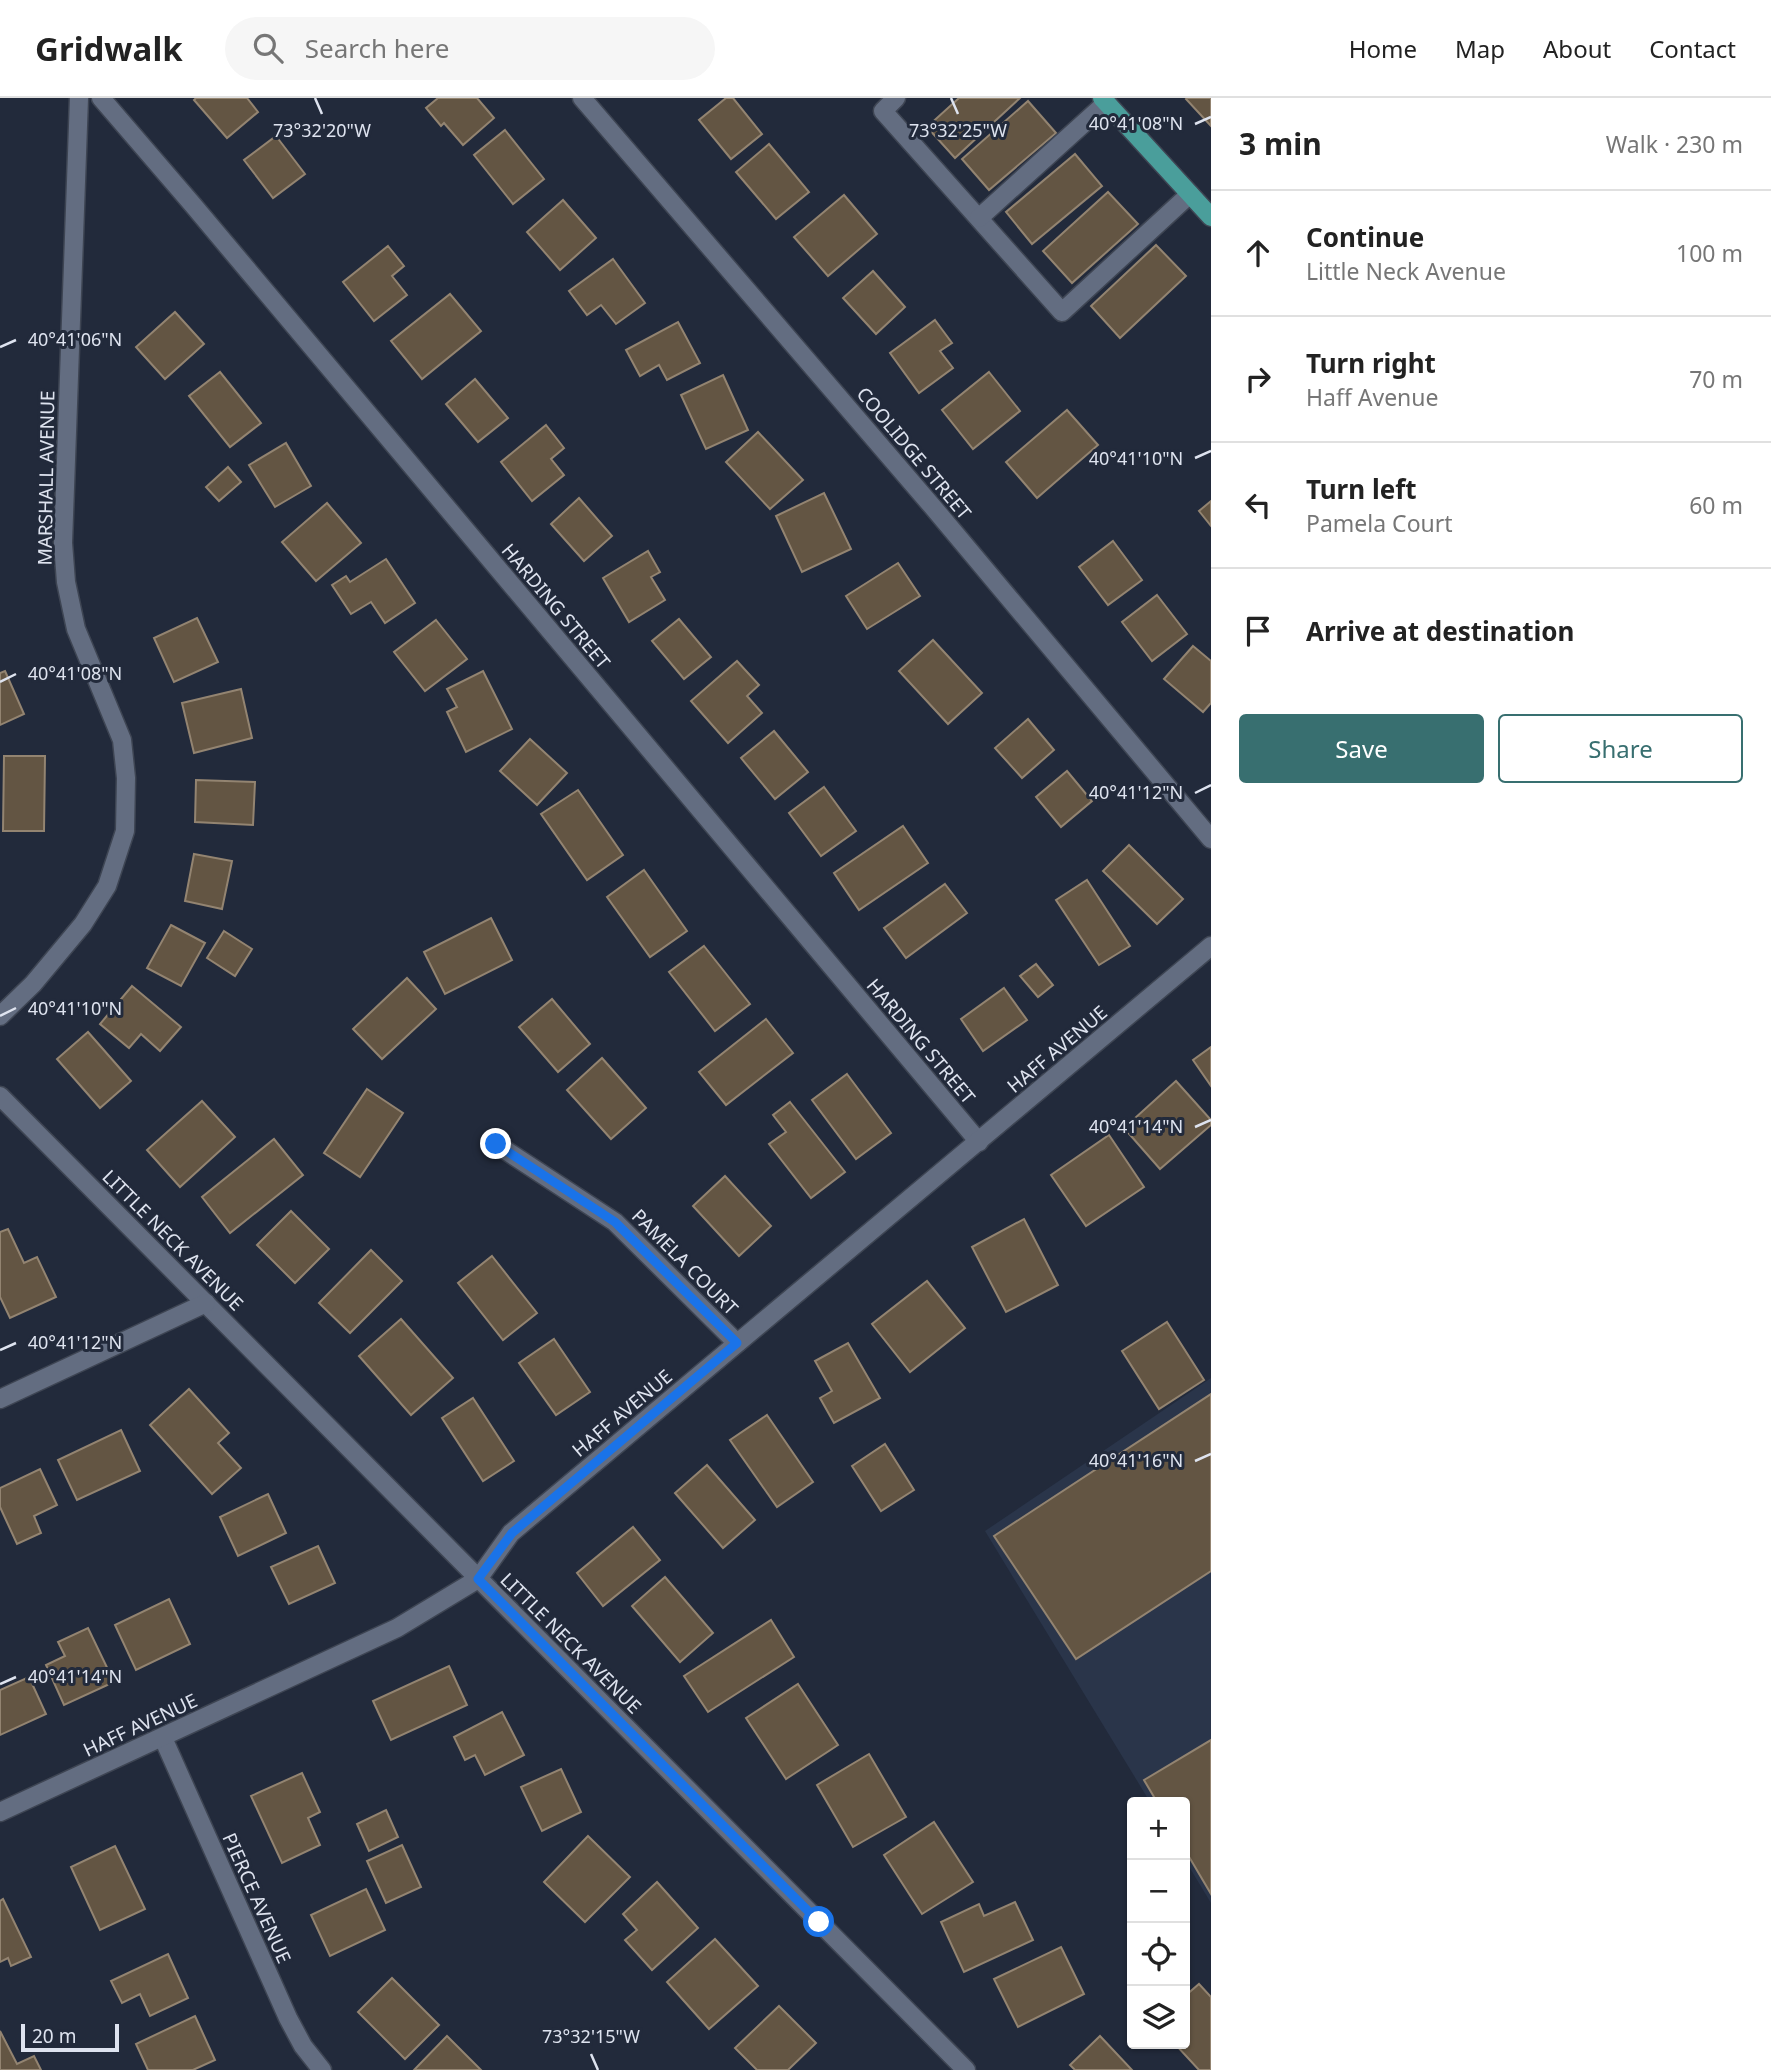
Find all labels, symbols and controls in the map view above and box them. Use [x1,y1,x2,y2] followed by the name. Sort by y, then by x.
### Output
[225,17,715,80] search box
[35,26,183,71] text: Gridwalk
[249,29,287,67] icon: search
[305,30,449,66] text: Search here
[1349,32,1417,65] text: Home
[1455,32,1505,65] text: Map
[1543,32,1611,65] text: About
[1649,32,1736,65] text: Contact
[1089,111,1183,135] text: 40°41'08"N
[273,118,371,142] text: 73°32'20"W
[909,118,1007,142] text: 73°32'25"W
[1239,123,1322,164] text: 3 min
[1606,128,1743,160] text: Walk · 230 m
[1306,219,1424,255] text: Continue
[1239,234,1277,272] icon: ahead
[1676,237,1743,269] text: 100 m
[1306,255,1506,287] text: Little Neck Avenue
[28,327,122,351] text: 40°41'06"N
[1306,345,1436,381] text: Turn right
[1239,360,1277,398] icon: right
[1689,363,1743,395] text: 70 m
[851,381,977,525] street label: COOLIDGE STREET
[1306,381,1439,413] text: Haff Avenue
[31,390,61,566] street label: MARSHALL AVENUE
[1089,446,1183,470] text: 40°41'10"N
[1306,471,1417,507] text: Turn left
[1239,486,1277,524] icon: left
[1689,489,1743,521] text: 60 m
[1306,507,1453,539] text: Pamela Court
[496,538,616,674] street label: HARDING STREET
[1239,612,1277,650] icon: arrive
[1306,613,1575,649] text: Arrive at destination
[28,661,122,685] text: 40°41'08"N
[1239,714,1484,783] button: Save
[1498,714,1743,783] button: Share
[1089,780,1183,804] text: 40°41'12"N
[861,973,981,1109] street label: HARDING STREET
[28,996,122,1020] text: 40°41'10"N
[1001,999,1113,1099] street label: HAFF AVENUE
[1089,1114,1183,1138] text: 40°41'14"N
[480,1128,511,1159] route end
[97,1164,249,1316] street label: LITTLE NECK AVENUE
[626,1203,744,1321] street label: PAMELA COURT
[28,1330,122,1354] text: 40°41'12"N
[566,1363,678,1463] street label: HAFF AVENUE
[1089,1448,1183,1472] text: 40°41'16"N
[495,1567,647,1719] street label: LITTLE NECK AVENUE
[28,1664,122,1688] text: 40°41'14"N
[79,1687,201,1763] street label: HAFF AVENUE
[1127,1797,1190,2049] map controls
[1127,1797,1190,1860] button: +
[217,1829,297,1967] street label: PIERCE AVENUE
[1127,1860,1190,1923] button: −
[803,1906,834,1937] route start
[1127,1923,1190,1986] button: locate
[1127,1986,1190,2049] button: layers
[21,2021,119,2053] scale bar
[32,2023,76,2049] text: 20 m
[542,2024,640,2048] text: 73°32'15"W

